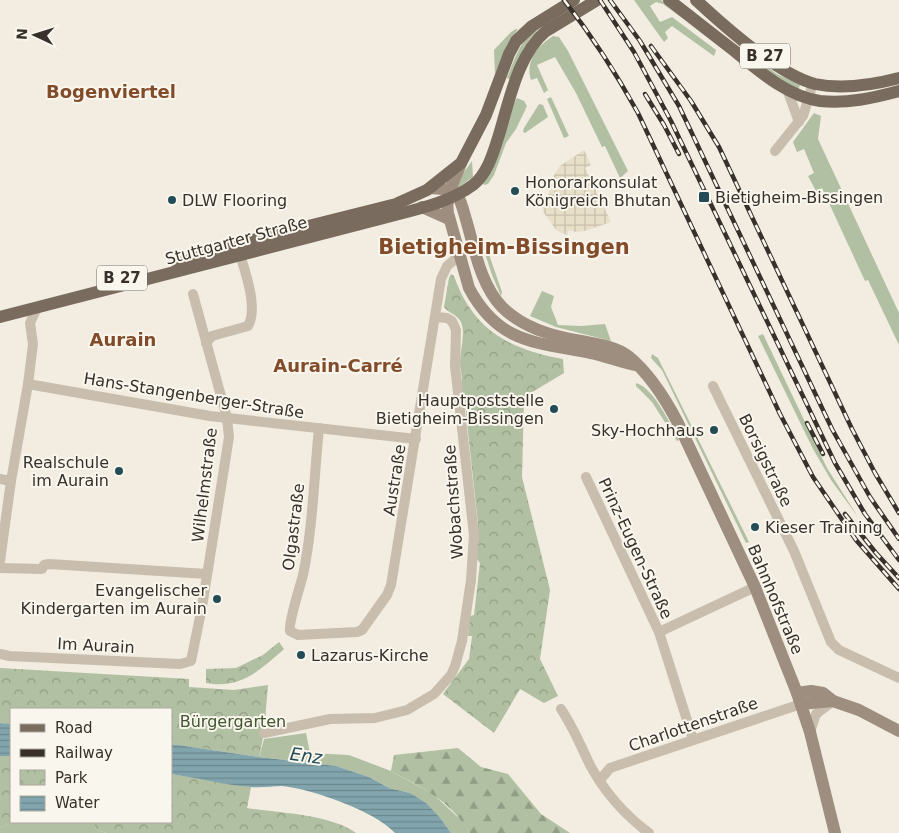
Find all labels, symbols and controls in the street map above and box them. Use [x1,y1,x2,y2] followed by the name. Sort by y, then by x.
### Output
[10,10,60,60] north arrow
[14,28,30,40] text: N
[740,44,790,68] road number: B 27
[46,81,176,102] district label: Bogenviertel
[525,173,671,210] place label: Honorarkonsulat Königreich Bhutan
[509,185,521,197] marker: Honorarkonsulat Königreich Bhutan
[715,188,883,207] place label: Bietigheim-Bissingen
[697,190,711,204] marker: Bietigheim-Bissingen
[182,191,287,210] place label: DLW Flooring
[166,194,178,206] marker: DLW Flooring
[163,212,309,269] street label: Stuttgarter Straße
[378,235,630,259] district label: Bietigheim-Bissingen
[97,266,147,290] road number: B 27
[90,329,156,350] district label: Aurain
[273,355,403,376] district label: Aurain-Carré
[82,369,306,422] street label: Hans-Stangenberger-Straße
[376,391,544,428] place label: Hauptpoststelle Bietigheim-Bissingen
[548,403,560,415] marker: Hauptpoststelle Bietigheim-Bissingen
[735,411,796,510] street label: Borsigstraße
[591,421,704,440] place label: Sky-Hochhaus
[708,424,720,436] marker: Sky-Hochhaus
[188,427,221,543] street label: Wilhelmstraße
[379,443,410,517] street label: Austraße
[440,444,467,560] street label: Wobachstraße
[23,453,109,490] place label: Realschule im Aurain
[113,465,125,477] marker: Realschule im Aurain
[594,475,677,622] street label: Prinz-Eugen-Straße
[279,482,308,572] street label: Olgastraße
[765,518,883,537] place label: Kieser Training
[749,521,761,533] marker: Kieser Training
[744,541,807,657] street label: Bahnhofstraße
[21,581,207,618] place label: Evangelischer Kindergarten im Aurain
[211,593,223,605] marker: Evangelischer Kindergarten im Aurain
[57,634,135,657] street label: Im Aurain
[311,646,429,665] place label: Lazarus-Kirche
[295,649,307,661] marker: Lazarus-Kirche
[626,693,760,755] street label: Charlottenstraße
[10,708,172,823] legend
[180,712,286,731] park label: Bürgergarten
[55,719,93,737] text: Road
[289,743,324,768] water label: Enz
[55,744,113,762] text: Railway
[55,769,88,787] text: Park
[55,794,100,812] text: Water

